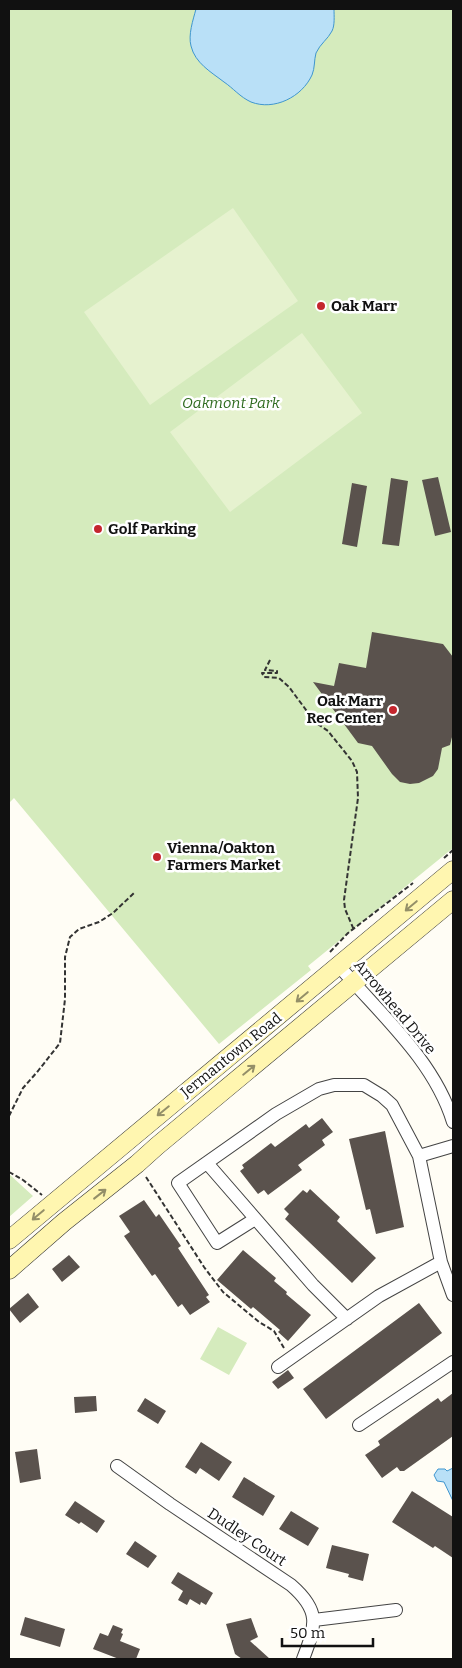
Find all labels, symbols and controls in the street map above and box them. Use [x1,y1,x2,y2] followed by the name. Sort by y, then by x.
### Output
[331,297,397,315] place label: Oak Marr
[315,300,327,312] marker: Oak Marr
[182,394,281,412] park label: Oakmont Park
[108,520,197,538] place label: Golf Parking
[92,523,104,535] marker: Golf Parking
[307,692,383,727] place label: Oak Marr Rec Center
[387,704,399,716] marker: Oak Marr Rec Center
[167,839,281,874] place label: Vienna/Oakton Farmers Market
[151,851,163,863] marker: Vienna/Oakton Farmers Market
[405,900,418,911] one-way arrow
[350,956,440,1058] street label: Arrowhead Drive
[295,991,308,1002] one-way arrow
[176,1009,285,1102] street label: Jermantown Road
[242,1065,255,1076] one-way arrow
[157,1106,170,1117] one-way arrow
[93,1188,106,1199] one-way arrow
[32,1209,45,1220] one-way arrow
[204,1504,290,1570] street label: Dudley Court
[282,1616,373,1648] scale bar
[290,1624,326,1642] text: 50 m

